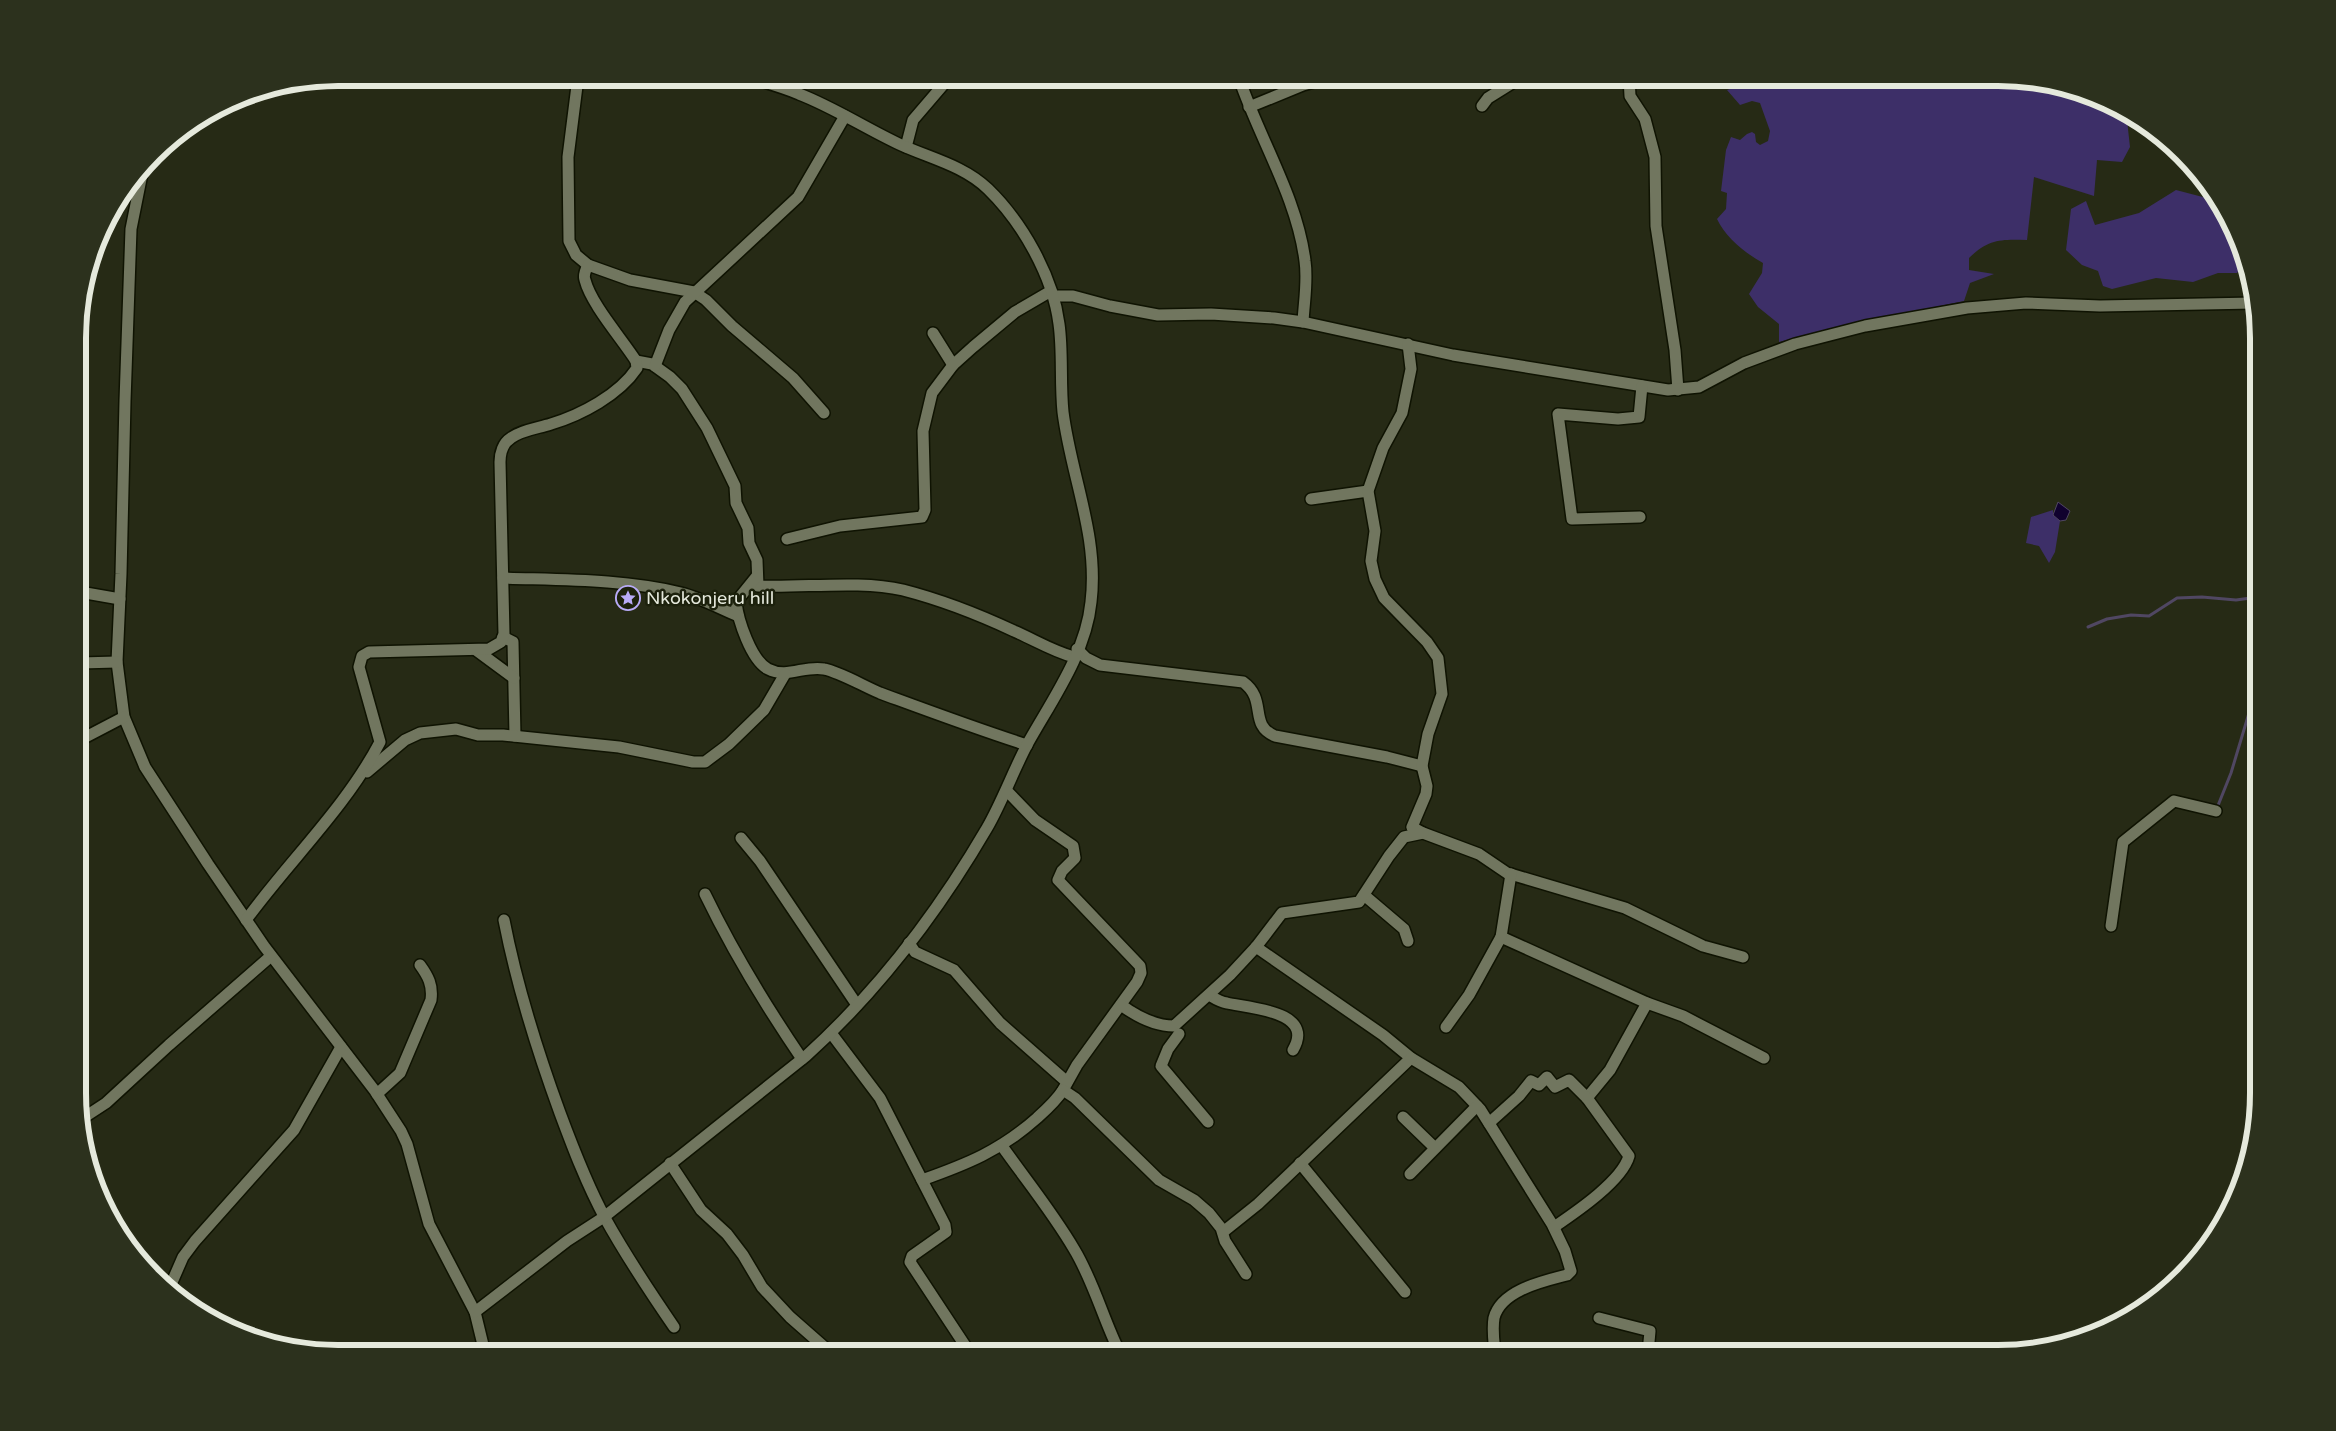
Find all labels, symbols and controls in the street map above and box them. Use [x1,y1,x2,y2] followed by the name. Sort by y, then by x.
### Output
[615,585,641,611] place icon: Nkokonjeru hill
[646,587,774,609] place label: Nkokonjeru hill

